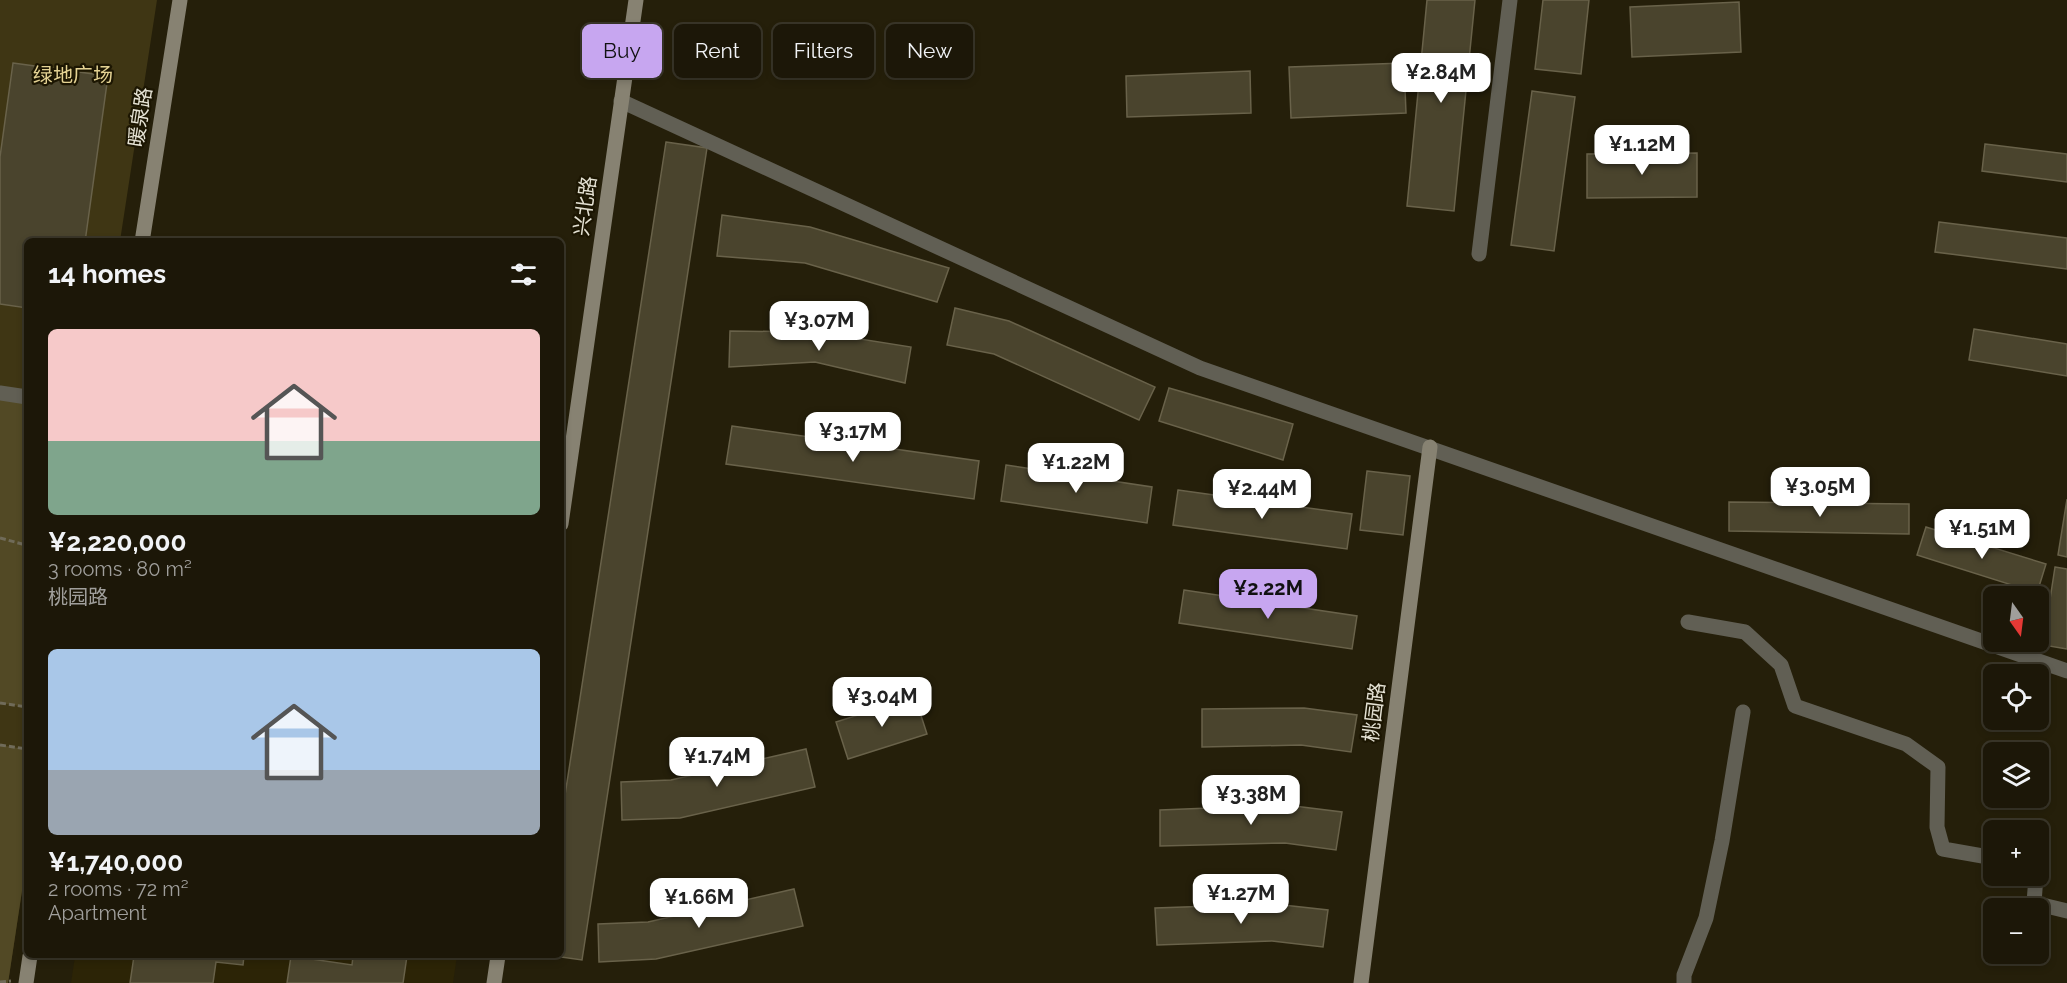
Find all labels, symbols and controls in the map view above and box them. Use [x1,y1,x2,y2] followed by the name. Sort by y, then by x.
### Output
[582,24,662,78] chip: Buy
[674,24,761,78] chip: Rent
[773,24,874,78] chip: Filters
[886,24,973,78] chip: New
[1392,53,1490,104] pin: ¥2.84M
[1406,60,1476,84] text: ¥2.84M
[33,63,113,87] park label: 绿地广场
[123,85,157,149] street label: 暖泉路
[1593,125,1691,176] pin: ¥1.12M
[1608,132,1676,156] text: ¥1.12M
[569,175,601,237] street label: 兴北路
[507,258,540,291] icon: filters
[48,259,166,289] text: 14 homes
[770,301,868,352] pin: ¥3.07M
[784,308,854,332] text: ¥3.07M
[240,368,348,476] icon: home
[804,412,902,463] pin: ¥3.17M
[819,419,887,443] text: ¥3.17M
[1027,443,1125,494] pin: ¥1.22M
[1042,450,1110,474] text: ¥1.22M
[1771,467,1869,518] pin: ¥3.05M
[1213,469,1311,520] pin: ¥2.44M
[1785,474,1855,498] text: ¥3.05M
[1227,476,1297,500] text: ¥2.44M
[1933,509,2031,560] pin: ¥1.51M
[1949,516,2015,540] text: ¥1.51M
[48,527,186,557] text: ¥2,220,000
[48,557,192,581] text: 3 rooms · 80 m²
[1219,569,1317,620] pin: ¥2.22M
[1233,576,1303,600] text: ¥2.22M
[48,585,108,609] text: 桃园路
[1983,586,2049,652] north arrow
[1983,586,2049,964] map controls
[1983,664,2049,730] button: locate
[833,677,931,728] pin: ¥3.04M
[1358,681,1390,743] street label: 桃园路
[847,684,917,708] text: ¥3.04M
[240,688,348,796] icon: home
[668,737,766,788] pin: ¥1.74M
[1983,742,2049,808] button: layers
[683,744,751,768] text: ¥1.74M
[1202,775,1300,826] pin: ¥3.38M
[1216,782,1286,806] text: ¥3.38M
[1983,820,2049,886] button: +
[48,847,183,877] text: ¥1,740,000
[1192,874,1290,925] pin: ¥1.27M
[48,877,188,901] text: 2 rooms · 72 m²
[650,878,748,929] pin: ¥1.66M
[1207,881,1275,905] text: ¥1.27M
[664,885,734,909] text: ¥1.66M
[1983,898,2049,964] button: −
[48,901,147,925] text: Apartment

